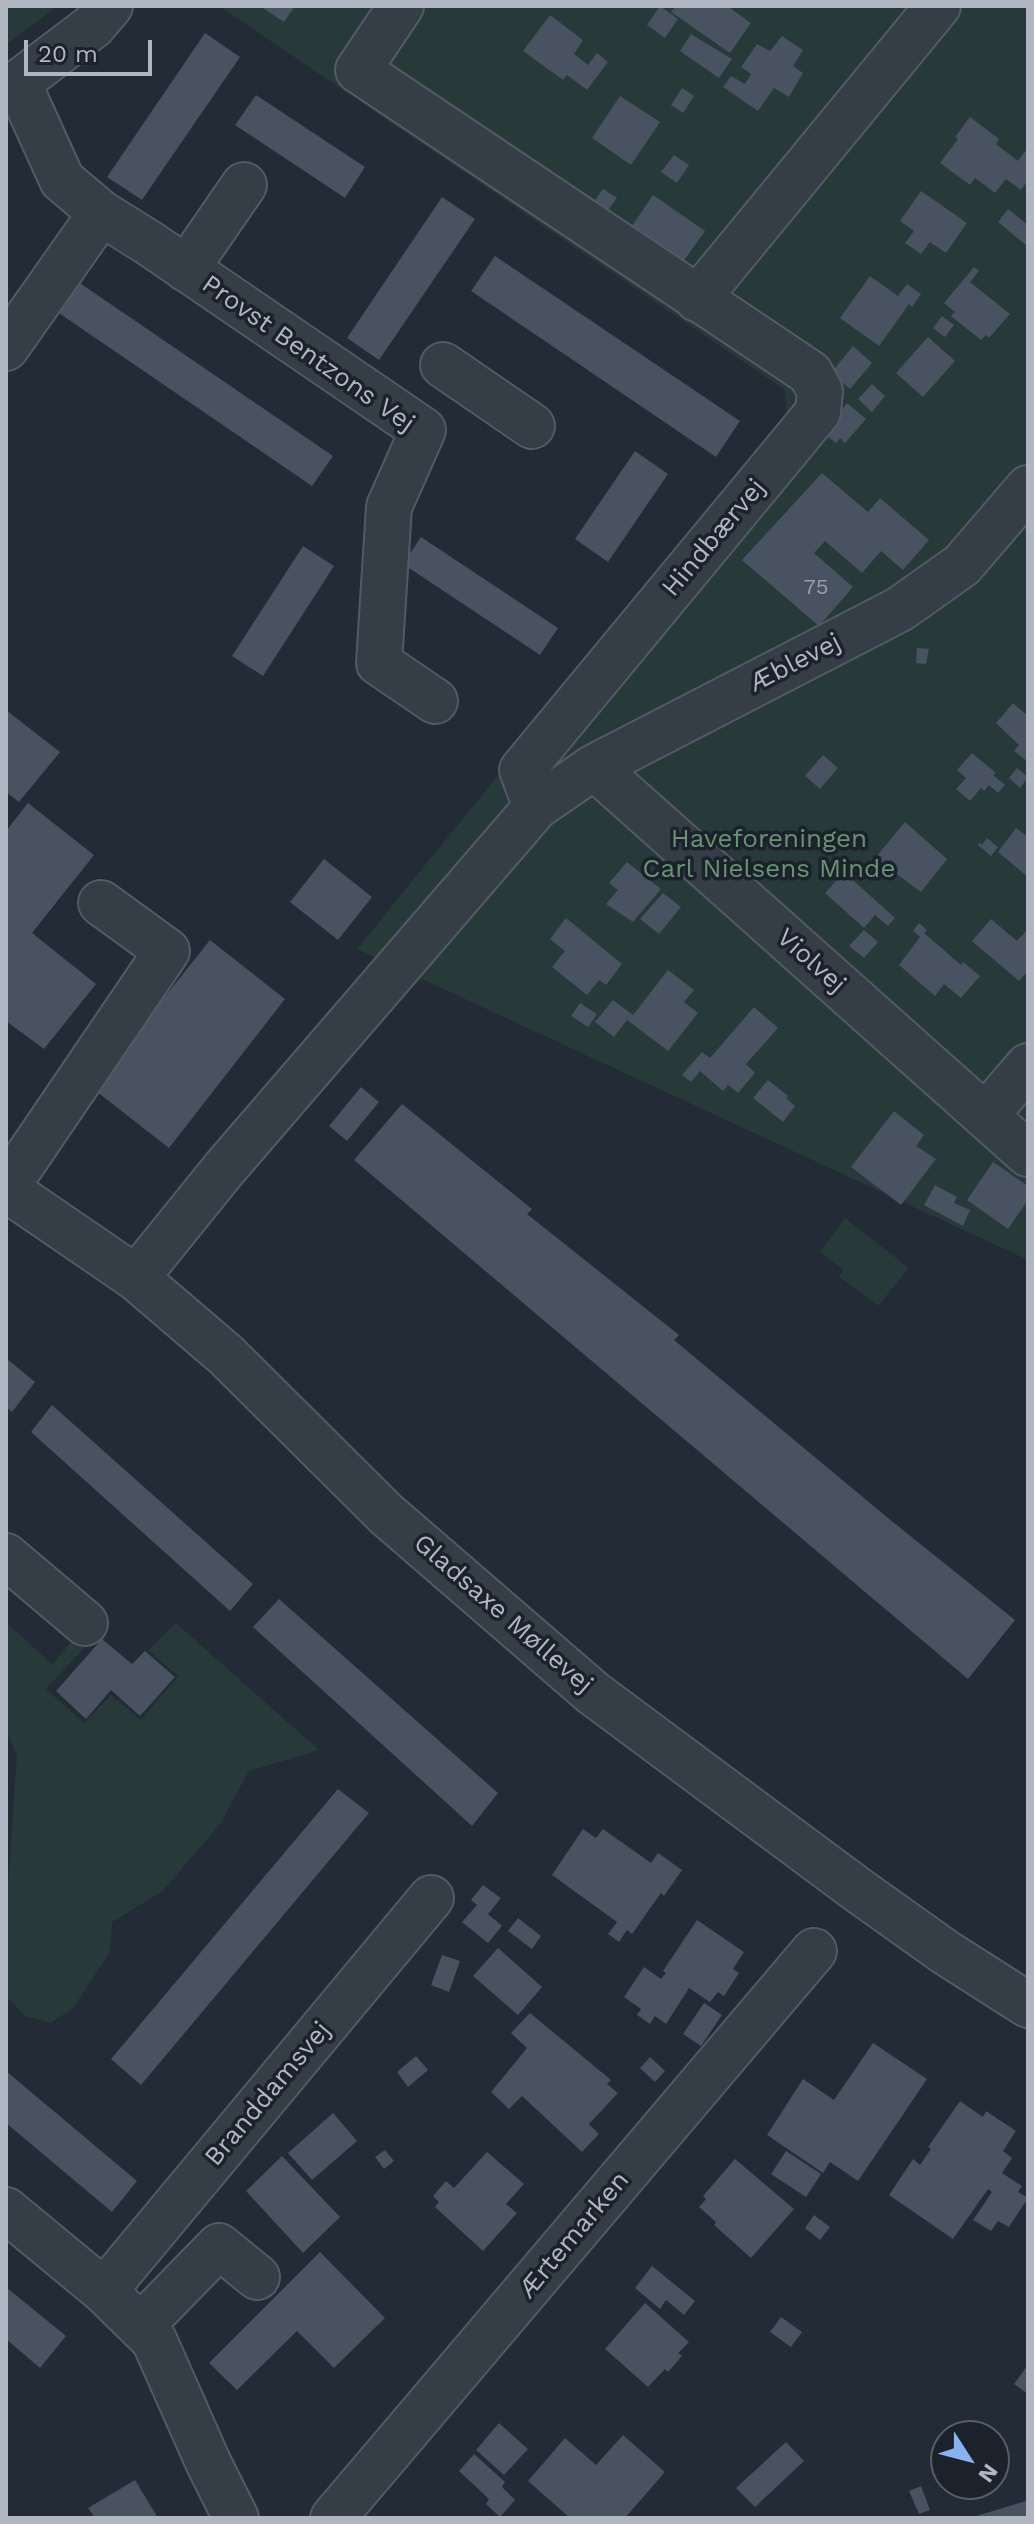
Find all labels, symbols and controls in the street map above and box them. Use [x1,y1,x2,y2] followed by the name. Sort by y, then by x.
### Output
[28,24,156,74] scale bar
[38,40,98,68] text: 20 m
[196,269,420,439] street label: Provst Bentzons Vej
[656,473,772,603] street label: Hindbærvej
[803,575,829,601] house number: 75
[744,627,846,699] street label: Æblevej
[643,823,895,884] park label: Haveforeningen Carl Nielsens Minde
[770,922,852,1000] street label: Violvej
[407,1528,599,1700] street label: Gladsaxe Møllevej
[199,2015,337,2173] street label: Branddamsvej
[512,2165,636,2305] street label: Ærtemarken
[930,2420,1010,2500] north arrow
[973,2459,1003,2487] text: N

